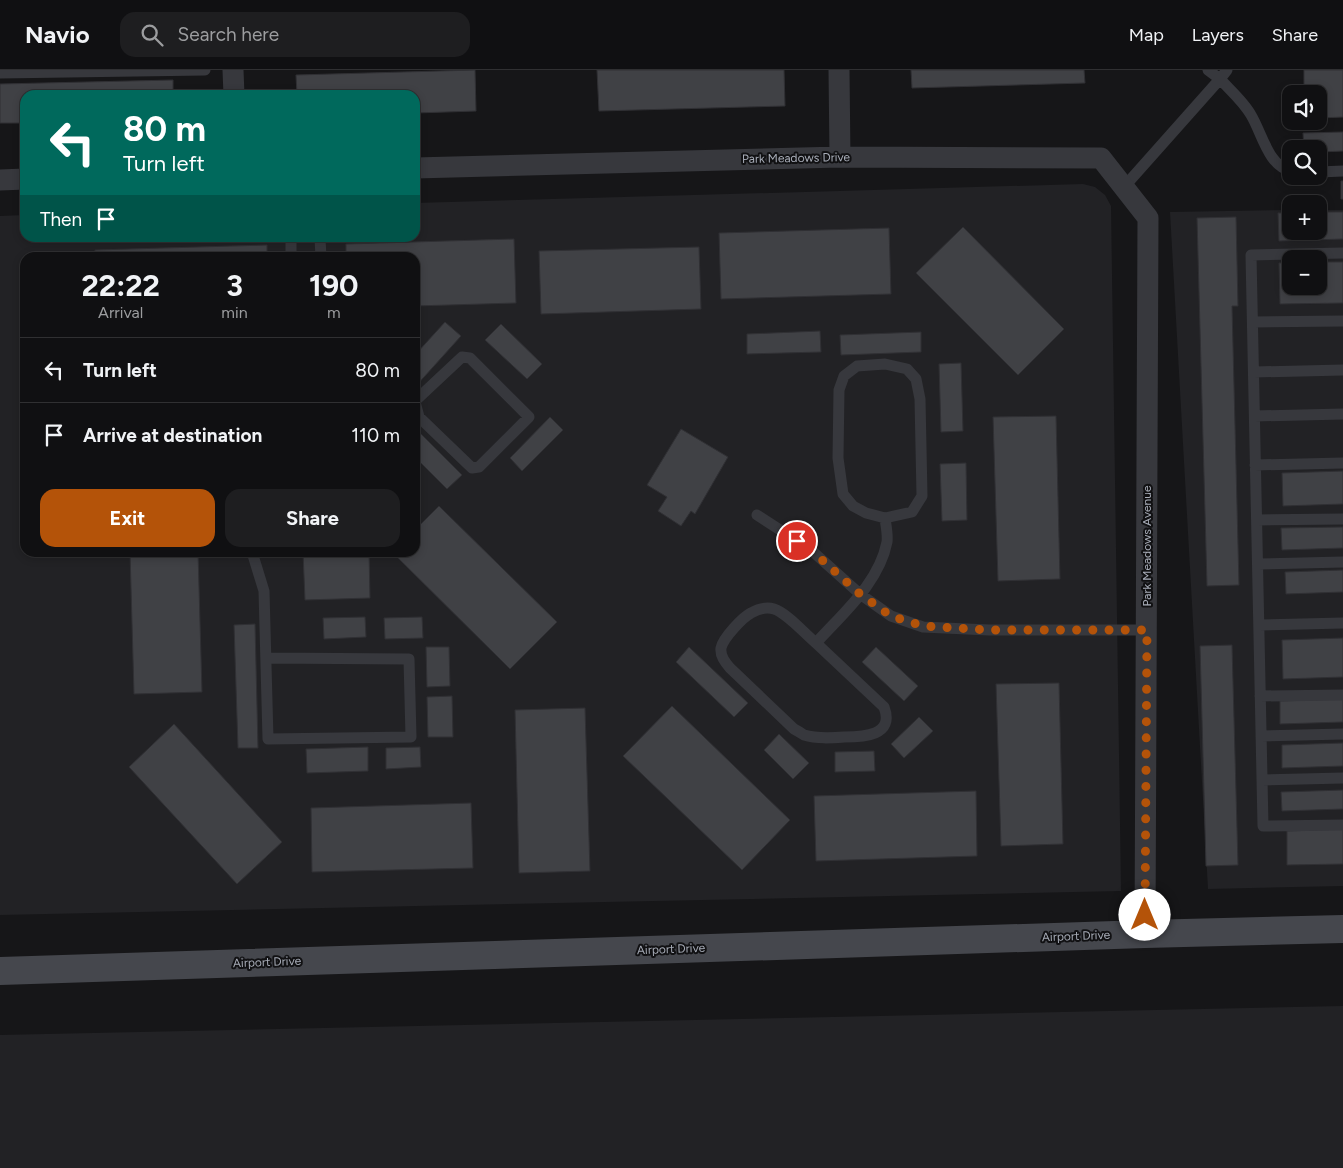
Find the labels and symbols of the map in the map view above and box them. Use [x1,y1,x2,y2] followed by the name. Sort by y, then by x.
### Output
[742,150,851,166] street label: Park Meadows Drive
[1140,485,1154,607] street label: Park Meadows Avenue
[776,520,818,562] pin
[1118,888,1170,940] position arrow
[1042,928,1111,944] street label: Airport Drive
[637,941,706,957] street label: Airport Drive
[233,954,302,970] street label: Airport Drive

